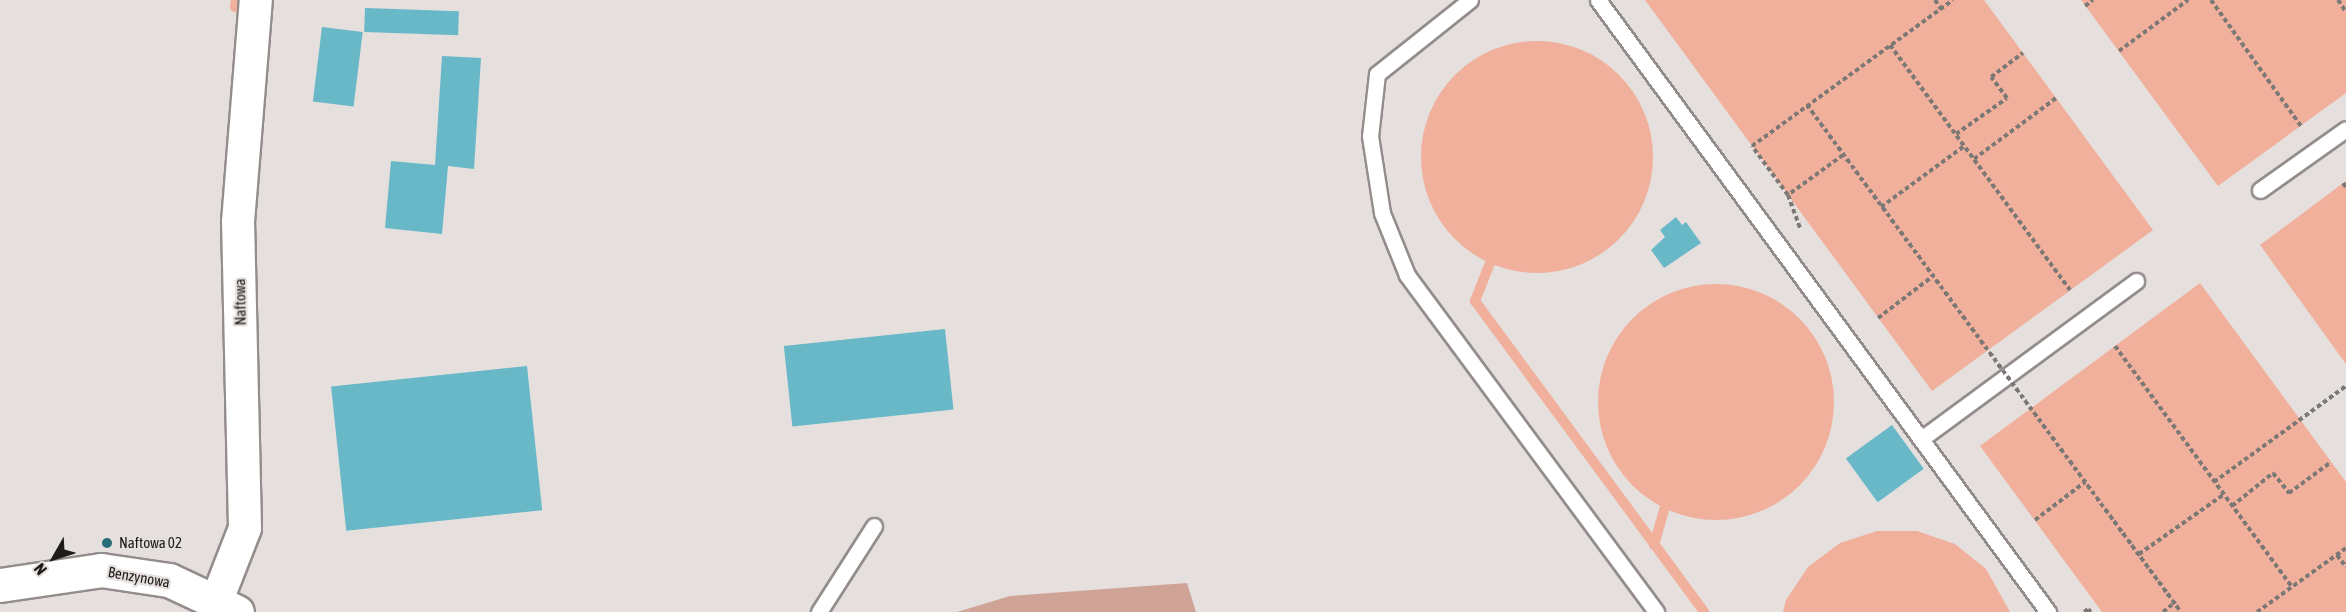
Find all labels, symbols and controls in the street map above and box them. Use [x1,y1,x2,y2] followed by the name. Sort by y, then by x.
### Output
[231,278,249,326] street label: Naftowa
[24,528,84,588] north arrow
[119,534,182,552] place label: Naftowa 02
[100,536,114,550] marker: Naftowa 02
[30,560,50,579] text: N
[107,563,171,591] street label: Benzynowa

